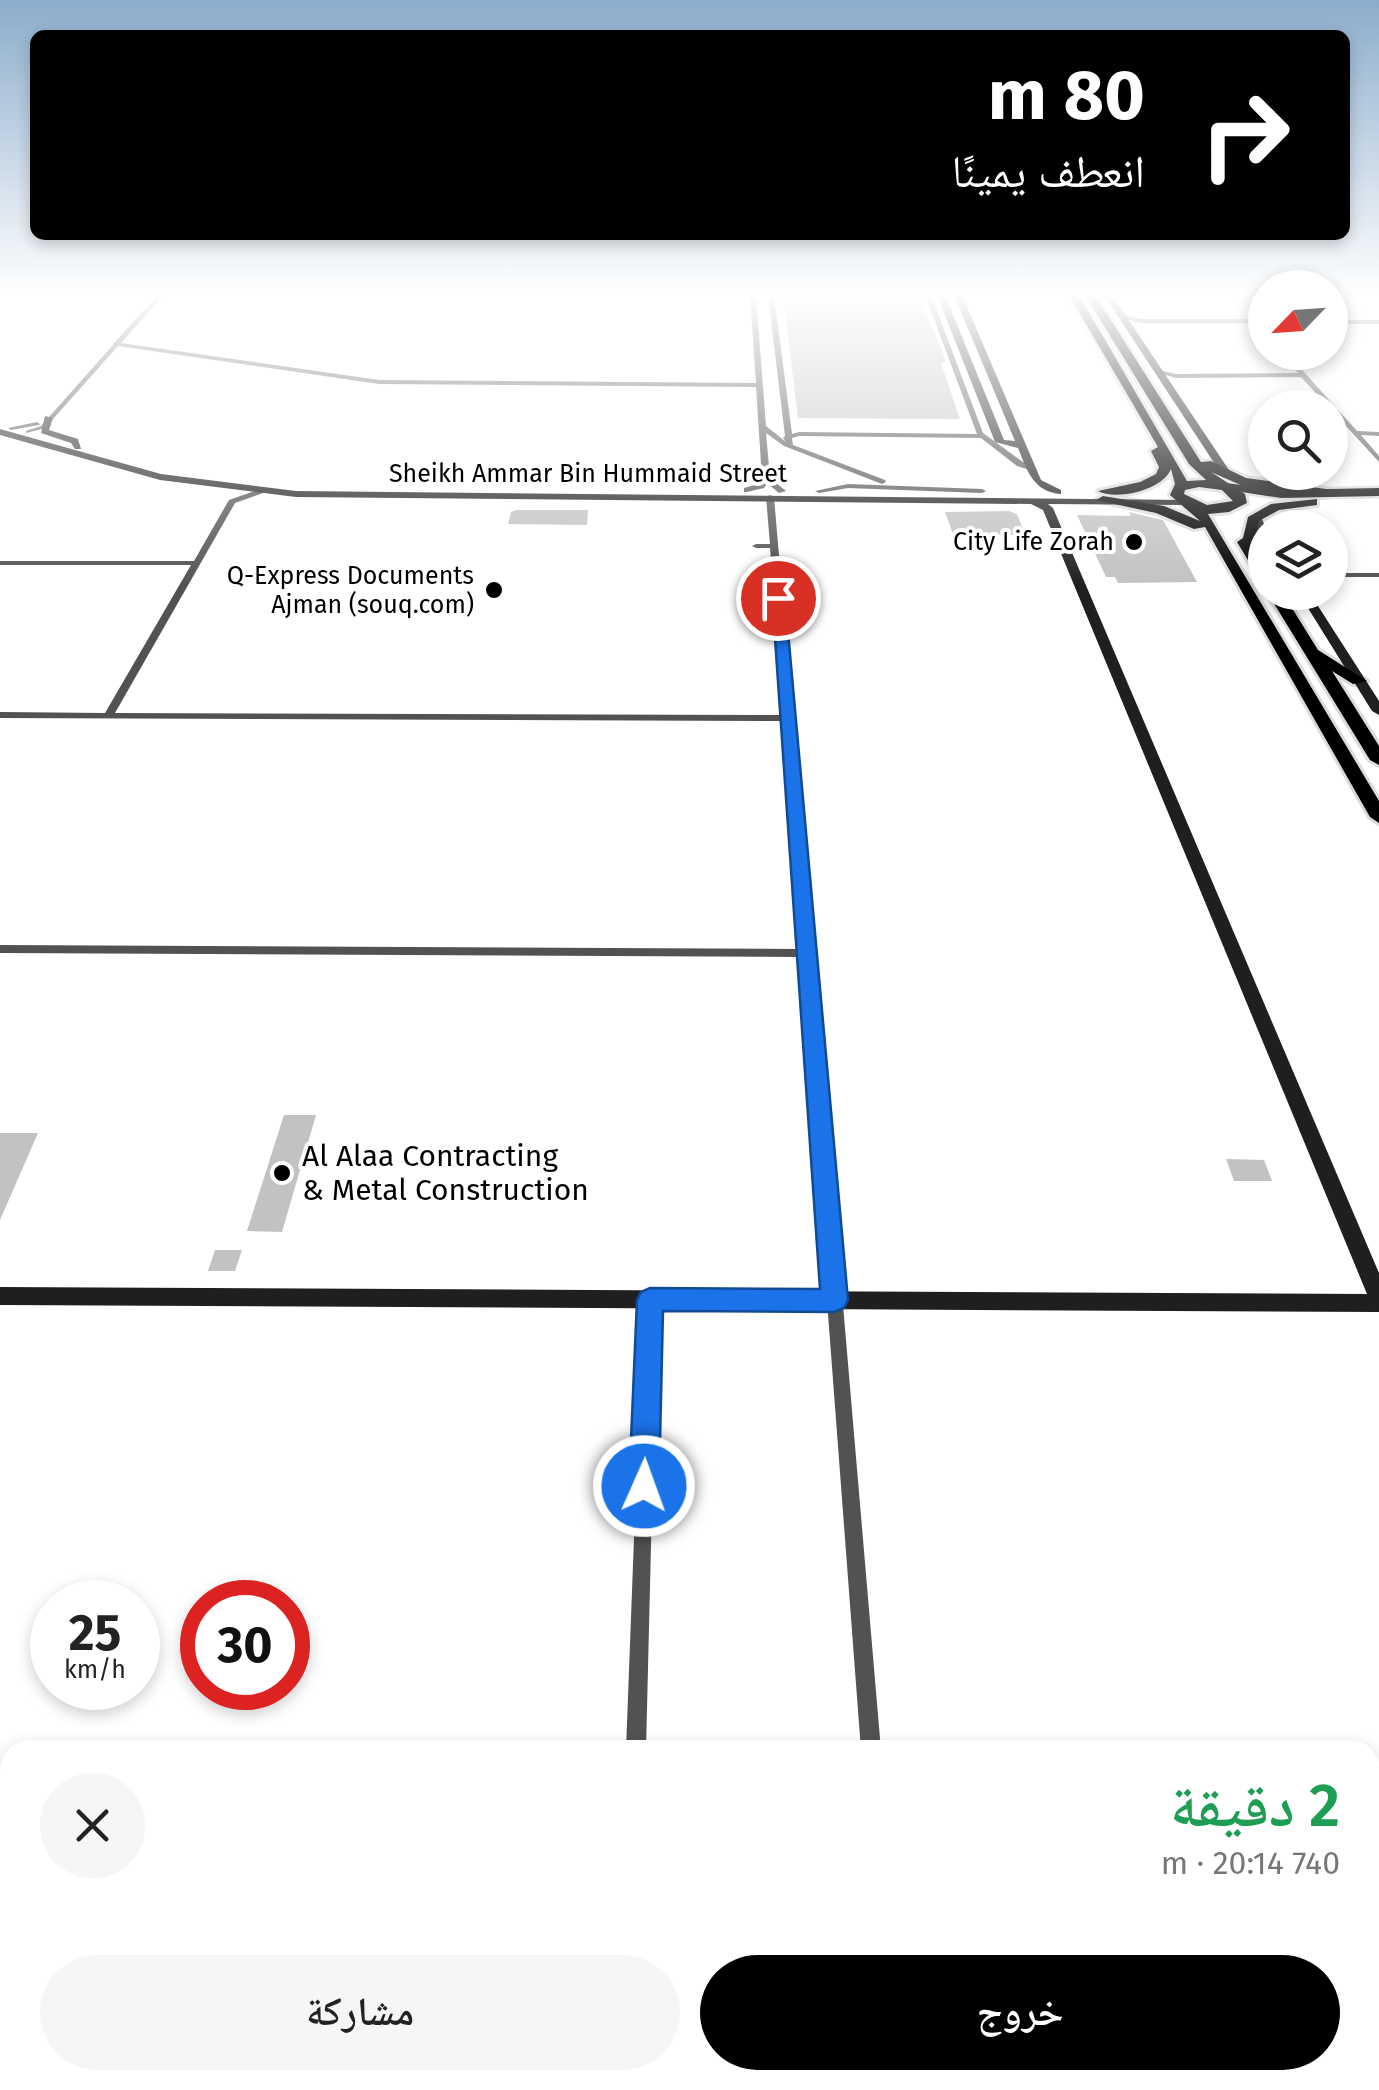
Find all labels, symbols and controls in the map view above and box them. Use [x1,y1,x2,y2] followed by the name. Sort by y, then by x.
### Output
[988,54,1145,138] text: 80 m
[1180,70,1310,200] icon: right
[952,145,1145,199] text: انعطف يمينًا
[1248,270,1348,370] north arrow
[1248,270,1348,610] map controls
[1248,390,1348,490] button: search
[389,459,788,489] street label: Sheikh Ammar Bin Hummaid Street
[1248,510,1348,610] button: layers
[953,527,1114,557] place label: City Life Zorah
[1123,531,1145,553] marker: City Life Zorah
[736,556,821,641] pin
[227,561,474,620] place label: Q-Express Documents Ajman (souq.com)
[751,571,806,626] icon: arrive
[483,579,505,601] marker: Q-Express Documents Ajman (souq.com)
[302,1138,589,1208] place label: Al Alaa Contracting & Metal Construction
[271,1162,293,1184] marker: Al Alaa Contracting & Metal Construction
[592,1434,696,1538] position arrow
[180,1580,310,1710] speed limit sign: 30
[69,1603,121,1663] text: 25
[64,1655,126,1685] text: km/h
[1170,1770,1340,1842] text: 2 دقيقة
[40,1773,145,1878] button: close
[1161,1844,1340,1882] text: 740 m · 20:14
[40,1955,680,2070] button: مشاركة
[700,1955,1340,2070] button: خروج

